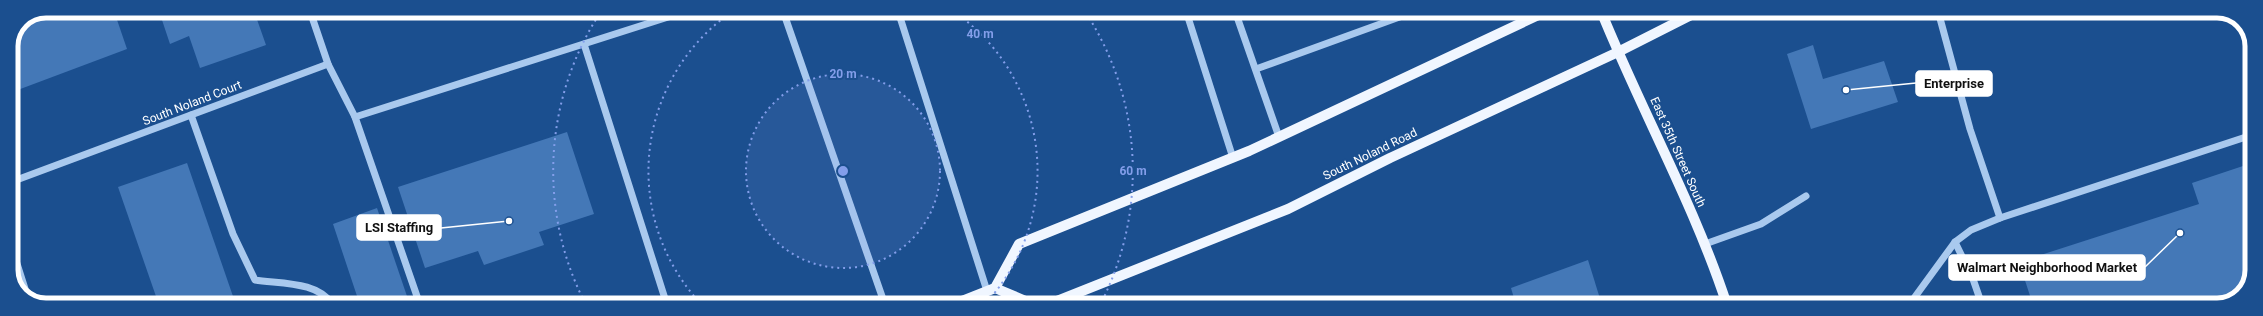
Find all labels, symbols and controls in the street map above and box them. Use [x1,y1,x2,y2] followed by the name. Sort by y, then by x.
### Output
[966,27,994,41] text: 40 m
[829,67,857,81] text: 20 m
[1916,71,1992,96] callout: Enterprise
[1924,76,1984,91] text: Enterprise
[141,78,244,128] street label: South Noland Court
[1647,95,1709,209] street label: East 35th Street South
[1321,125,1419,183] street label: South Noland Road
[836,164,850,178] centre of rings
[1119,164,1147,178] text: 60 m
[357,215,441,240] callout: LSI Staffing
[365,220,433,235] text: LSI Staffing
[1949,255,2145,280] callout: Walmart Neighborhood Market
[1957,260,2138,275] text: Walmart Neighborhood Market

